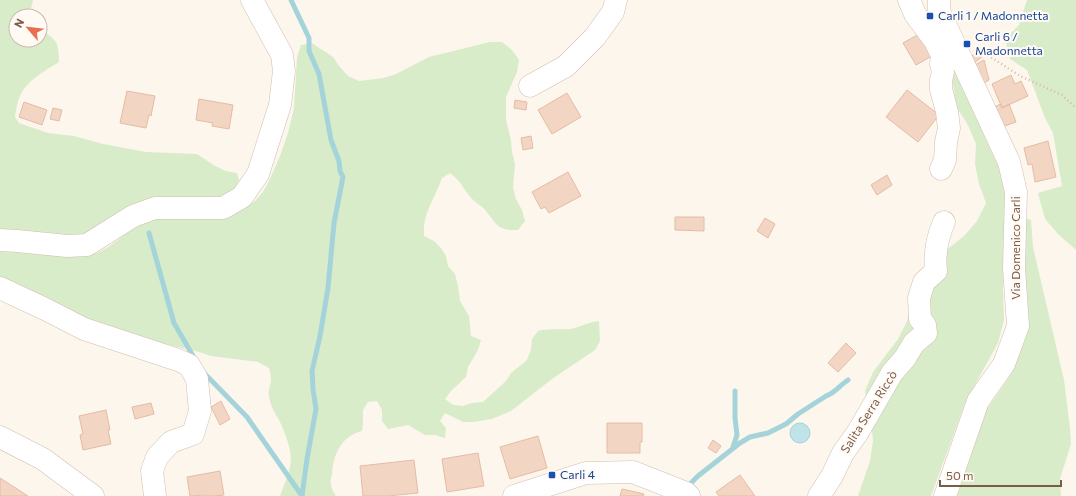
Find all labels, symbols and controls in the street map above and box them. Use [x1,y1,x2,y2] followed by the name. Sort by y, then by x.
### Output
[8,8,48,48] north arrow
[938,8,1049,22] place label: Carli 1 / Madonnetta
[925,11,935,21] marker: Carli 1 / Madonnetta
[11,16,26,30] text: N
[975,29,1043,57] place label: Carli 6 / Madonnetta
[962,39,972,49] marker: Carli 6 / Madonnetta
[1008,196,1022,300] street label: Via Domenico Carli
[837,368,899,455] street label: Salita Serra Riccò
[940,462,1061,488] scale bar
[560,467,595,481] place label: Carli 4
[946,468,974,482] text: 50 m
[547,470,557,480] marker: Carli 4

